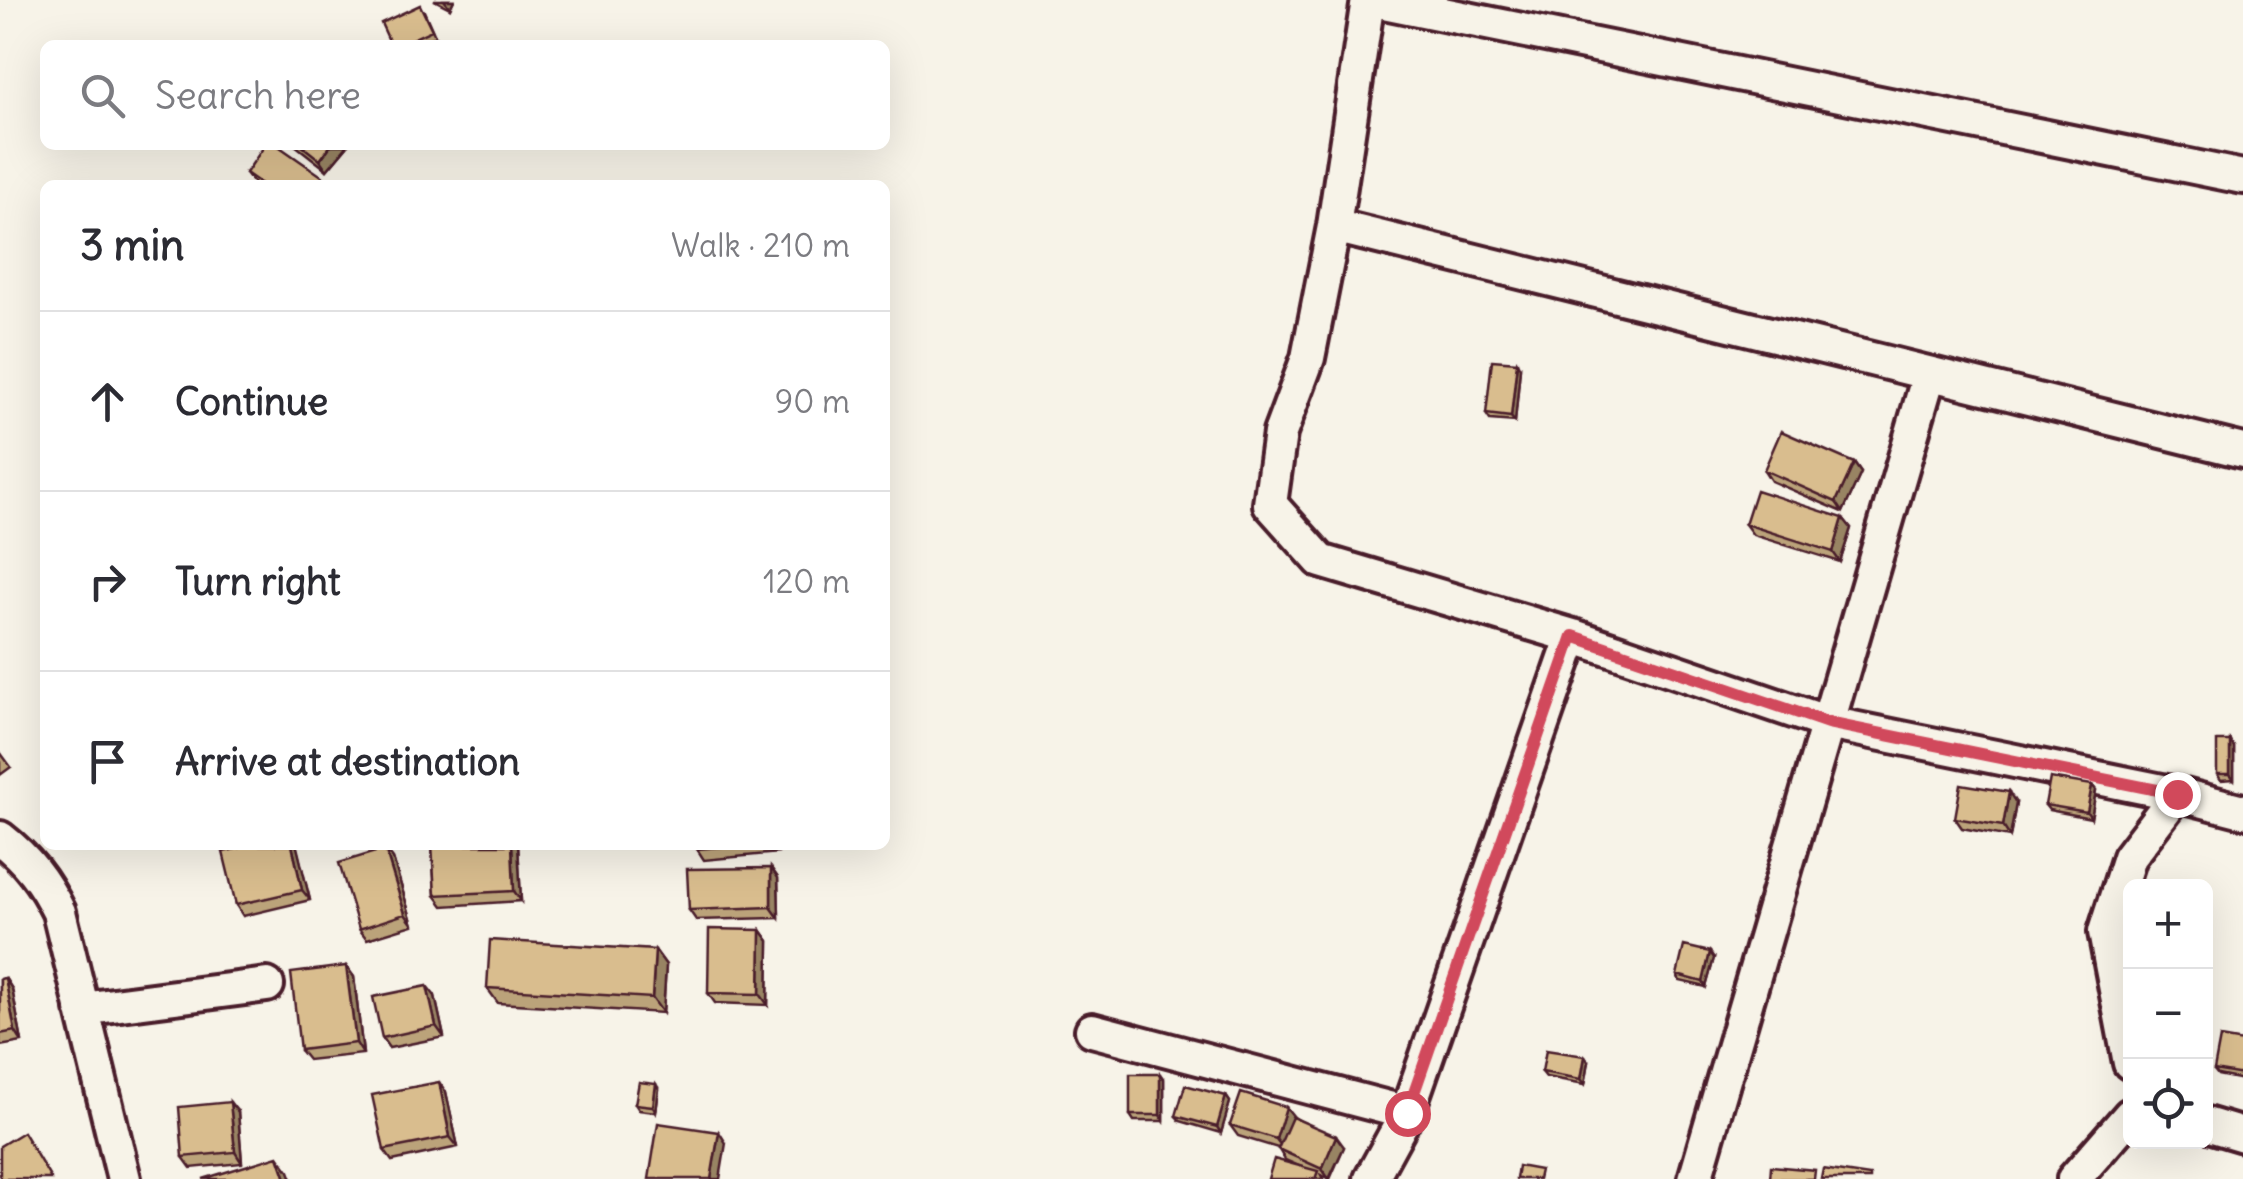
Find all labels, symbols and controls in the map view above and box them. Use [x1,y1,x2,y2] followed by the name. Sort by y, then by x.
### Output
[40,40,890,150] search box
[75,68,130,123] icon: search
[155,72,361,119] text: Search here
[80,219,184,271] text: 3 min
[671,225,850,266] text: Walk · 210 m
[80,374,135,429] icon: ahead
[175,378,328,425] text: Continue
[775,381,850,422] text: 90 m
[80,554,135,609] icon: right
[175,558,341,605] text: Turn right
[763,561,850,602] text: 120 m
[80,734,135,789] icon: arrive
[175,738,520,785] text: Arrive at destination
[2155,772,2201,818] route end
[2123,879,2213,1149] map controls
[2123,879,2213,969] button: +
[2123,969,2213,1059] button: −
[2123,1059,2213,1149] button: locate
[1385,1091,1431,1137] route start

